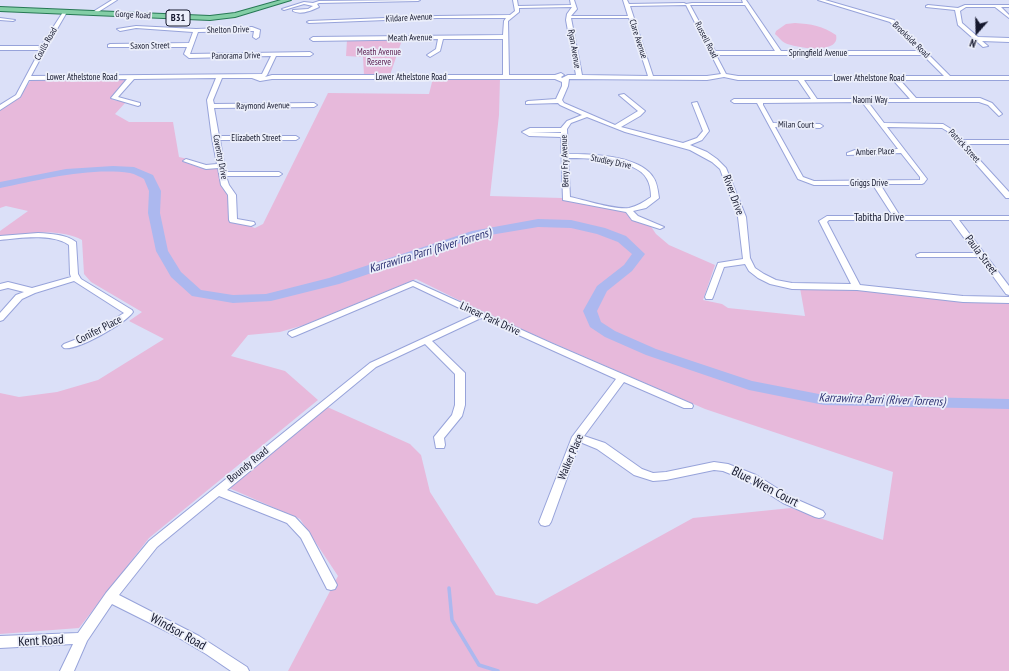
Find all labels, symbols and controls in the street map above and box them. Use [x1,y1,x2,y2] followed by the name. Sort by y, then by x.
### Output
[115,9,151,21] street label: Gorge Road
[166,10,190,26] road number: B31
[385,11,433,25] street label: Kildare Avenue
[957,12,997,52] north arrow
[627,18,649,60] street label: Clare Avenue
[890,19,932,61] street label: Brookside Road
[692,20,720,60] street label: Russell Road
[207,24,249,36] street label: Shelton Drive
[32,26,60,62] street label: Coulls Road
[565,29,583,69] street label: Ryan Avenue
[388,32,432,44] street label: Meath Avenue
[968,36,978,51] text: N
[130,40,170,52] street label: Saxon Street
[357,47,401,68] park label: Meath Avenue Reserve
[789,48,847,58] street label: Springfield Avenue
[211,50,261,62] street label: Panorama Drive
[46,72,118,82] street label: Lower Athelstone Road
[375,72,447,82] street label: Lower Athelstone Road
[833,73,905,83] street label: Lower Athelstone Road
[853,95,887,105] street label: Naomi Way
[236,100,290,112] street label: Raymond Avenue
[778,119,814,131] street label: Milan Court
[946,127,982,165] street label: Patrick Street
[231,133,281,143] street label: Elizabeth Street
[210,134,230,180] street label: Coventry Drive
[559,135,571,187] street label: Berry Fry Avenue
[856,146,894,158] street label: Amber Place
[590,152,632,172] street label: Studley Drive
[720,173,746,217] street label: River Drive
[850,178,888,188] street label: Griggs Drive
[854,211,904,225] street label: Tabitha Drive
[367,226,493,276] water label: Karrawirra Parri (River Torrens)
[962,233,1000,277] street label: Paula Street
[458,299,522,339] street label: Linear Park Drive
[74,313,124,347] street label: Conifer Place
[818,391,946,409] water label: Karrawirra Parri (River Torrens)
[556,432,586,482] street label: Walker Place
[225,444,271,486] street label: Boundy Road
[729,464,801,510] street label: Blue Wren Court
[147,610,209,654] street label: Windsor Road
[18,632,64,650] street label: Kent Road

